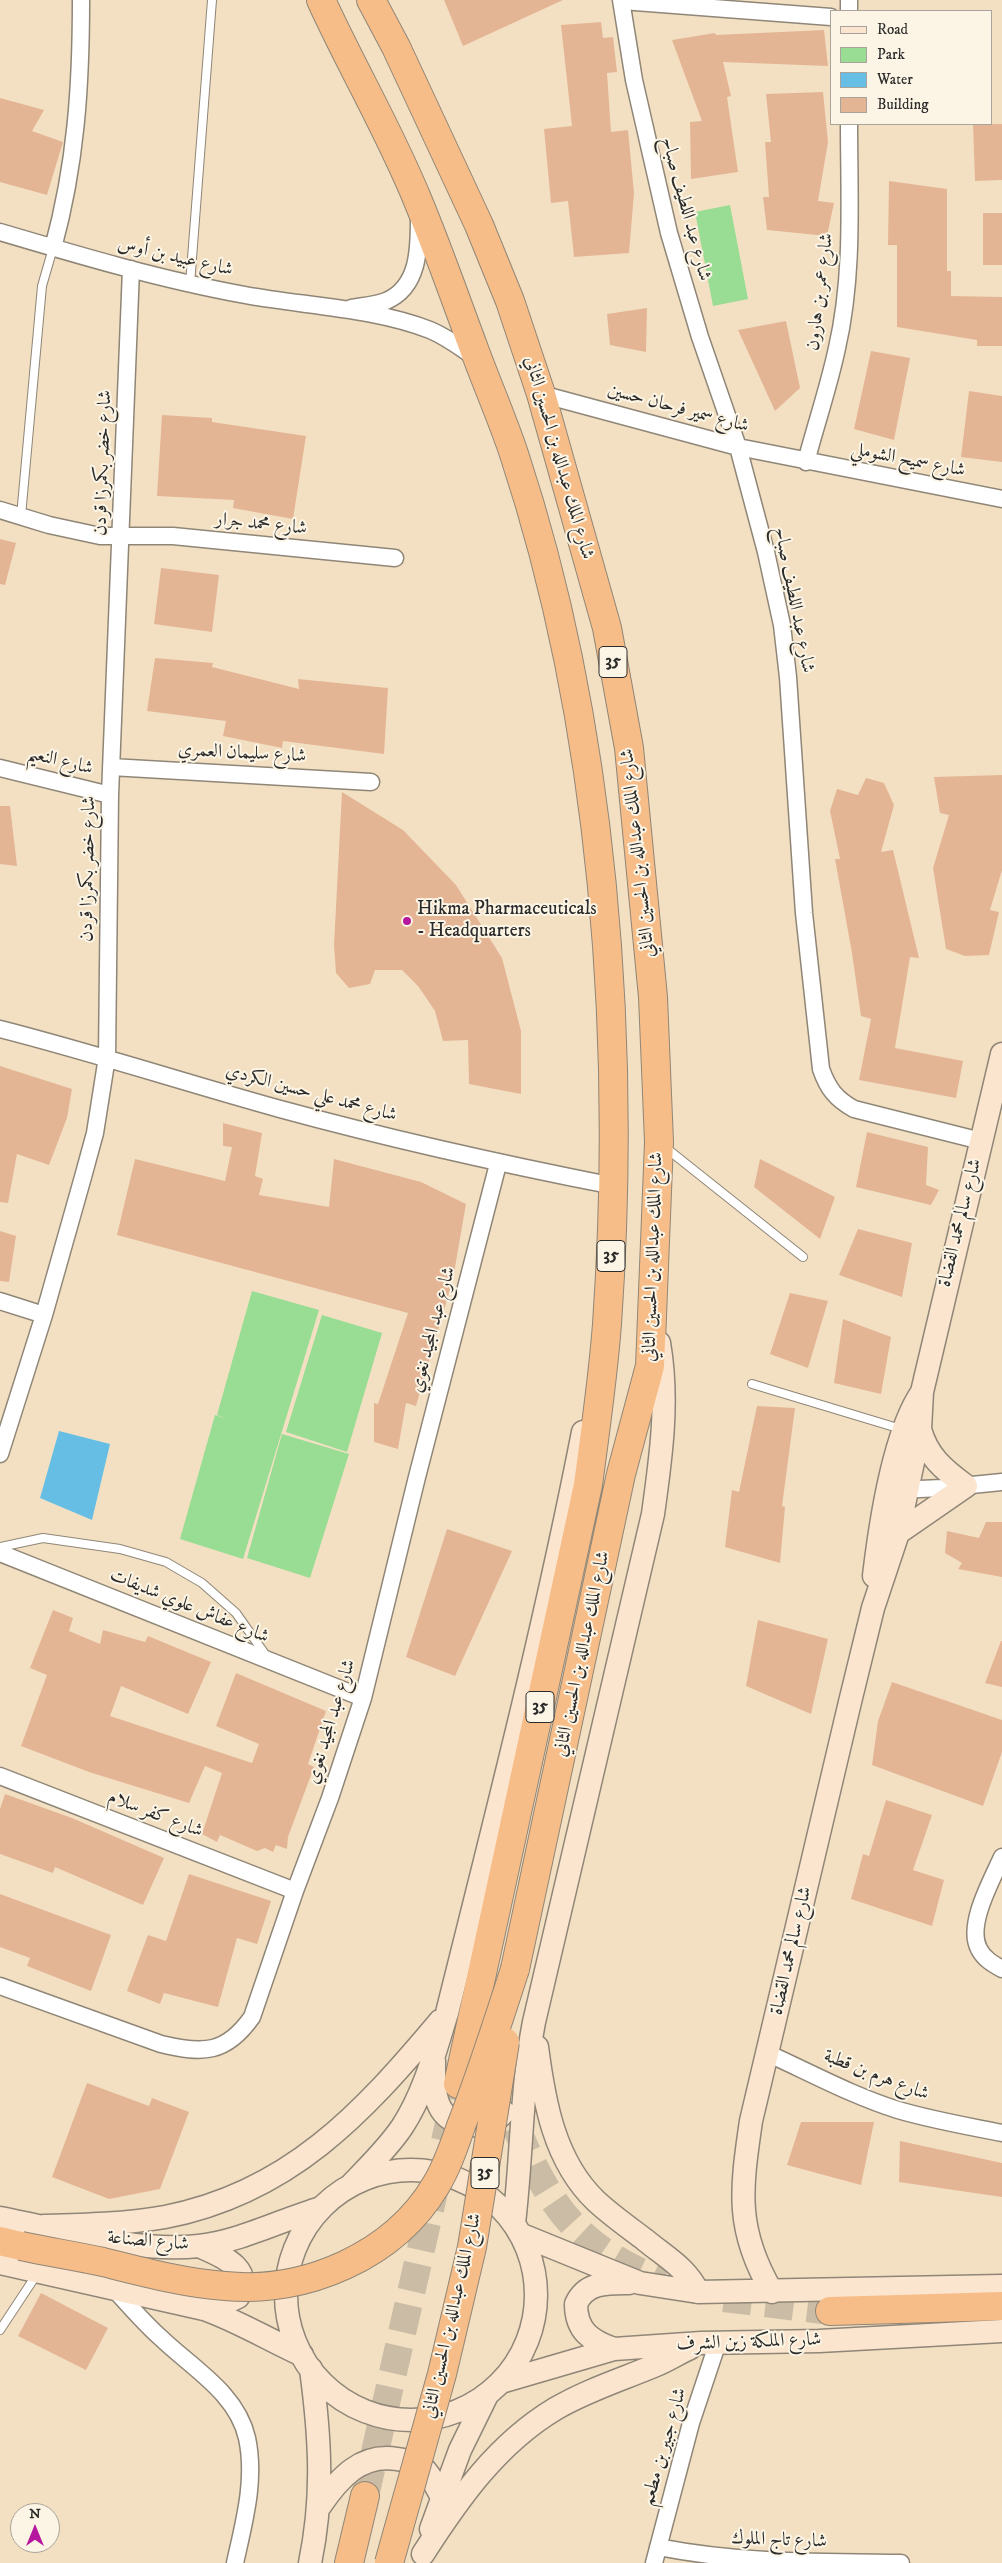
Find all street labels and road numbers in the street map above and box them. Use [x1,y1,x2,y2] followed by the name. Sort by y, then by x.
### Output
[655,134,715,284] street label: شارع عبد اللطيف صباح
[802,232,840,352] street label: شارع عمر بن هارون
[115,234,235,282] street label: شارع عبيد بن أوس
[518,354,598,562] street label: شارع الملك عبدالله بن الحسين الثاني
[605,379,751,439] street label: شارع سمير فرحان حسين
[90,390,118,536] street label: شارع خضر بكمرزا قردن
[849,439,967,483] street label: شارع سميح الشوملي
[214,509,308,541] street label: شارع محمد جرار
[768,525,818,675] street label: شارع عبد اللطيف صباح
[599,646,627,678] road number: 35
[177,739,307,769] street label: شارع سليمان العمري
[25,743,95,781] street label: شارع النعيم
[617,747,661,959] street label: شارع الملك عبدالله بن الحسين الثاني
[76,796,102,942] street label: شارع خضر بكمرزا قردن
[223,1060,399,1128] street label: شارع محمد علي حسين الكردي
[639,1152,669,1362] street label: شارع الملك عبدالله بن الحسين الثاني
[934,1157,988,1289] street label: شارع سالم محمد القضاة
[597,1240,625,1272] road number: 35
[406,1265,462,1395] street label: شارع عبد المجيد نغوي
[550,1549,616,1759] street label: شارع الملك عبدالله بن الحسين الثاني
[106,1565,272,1649] street label: شارع عفاش علوي شديفات
[302,1657,362,1787] street label: شارع عبد المجيد نغوي
[526,1691,554,1722] road number: 35
[104,1786,206,1844] street label: شارع كفر سلام
[766,1884,818,2018] street label: شارع سالم محمد القضاة
[820,2045,932,2107] street label: شارع هرم بن قطبة
[471,2158,499,2188] road number: 35
[418,2211,488,2421] street label: شارع الملك عبدالله بن الحسين الثاني
[106,2227,190,2257] street label: شارع الصناعة
[676,2329,822,2357] street label: شارع الملكة زين الشرف
[637,2385,693,2509] street label: شارع جبير بن مطعم
[731,2528,827,2554] street label: شارع تاج الملوك

